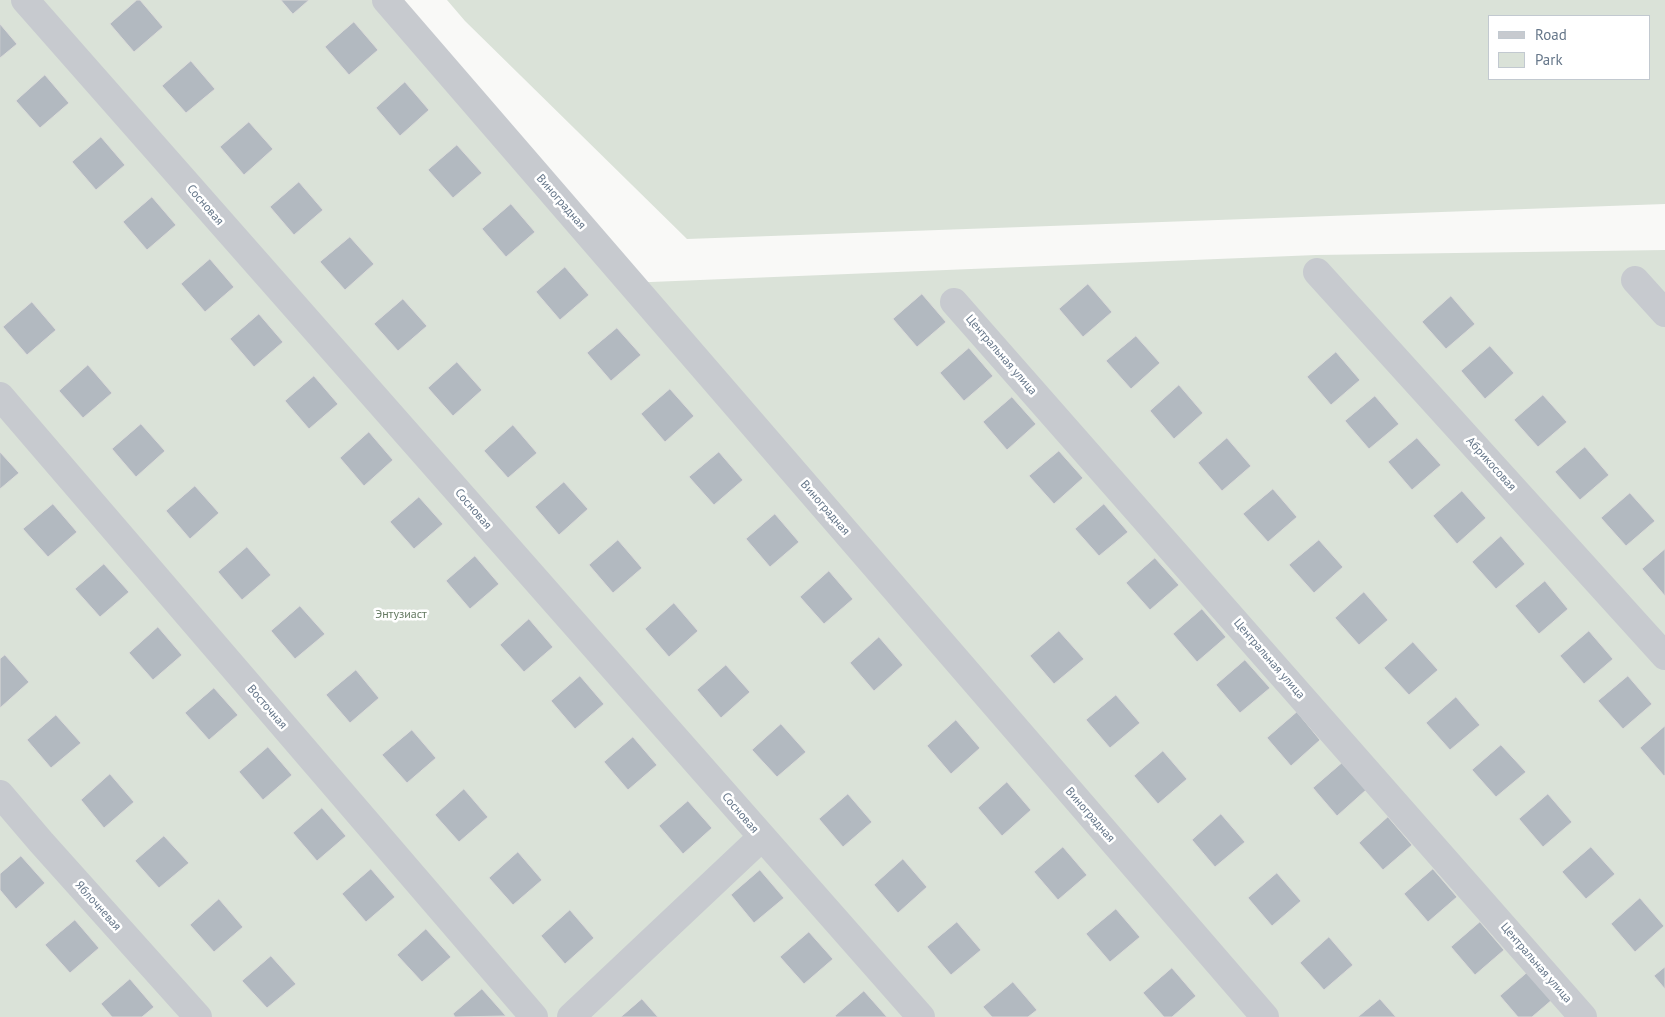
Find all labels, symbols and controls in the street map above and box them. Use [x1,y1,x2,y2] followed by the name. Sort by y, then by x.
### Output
[1488,15,1650,80] legend
[1535,25,1567,44] text: Road
[1535,50,1563,69] text: Park
[533,172,589,232] street label: Виноградная
[184,182,226,228] street label: Сосновая
[962,312,1040,398] street label: Центральная улица
[1463,434,1519,494] street label: Абрикосовая
[797,478,853,538] street label: Виноградная
[452,486,494,532] street label: Сосновая
[375,608,427,622] park label: Энтузиаст
[1230,616,1308,702] street label: Центральная улица
[244,682,290,732] street label: Восточная
[1062,785,1118,845] street label: Виноградная
[719,790,761,836] street label: Сосновая
[72,878,124,934] street label: Яблочневая
[1497,920,1575,1006] street label: Центральная улица

